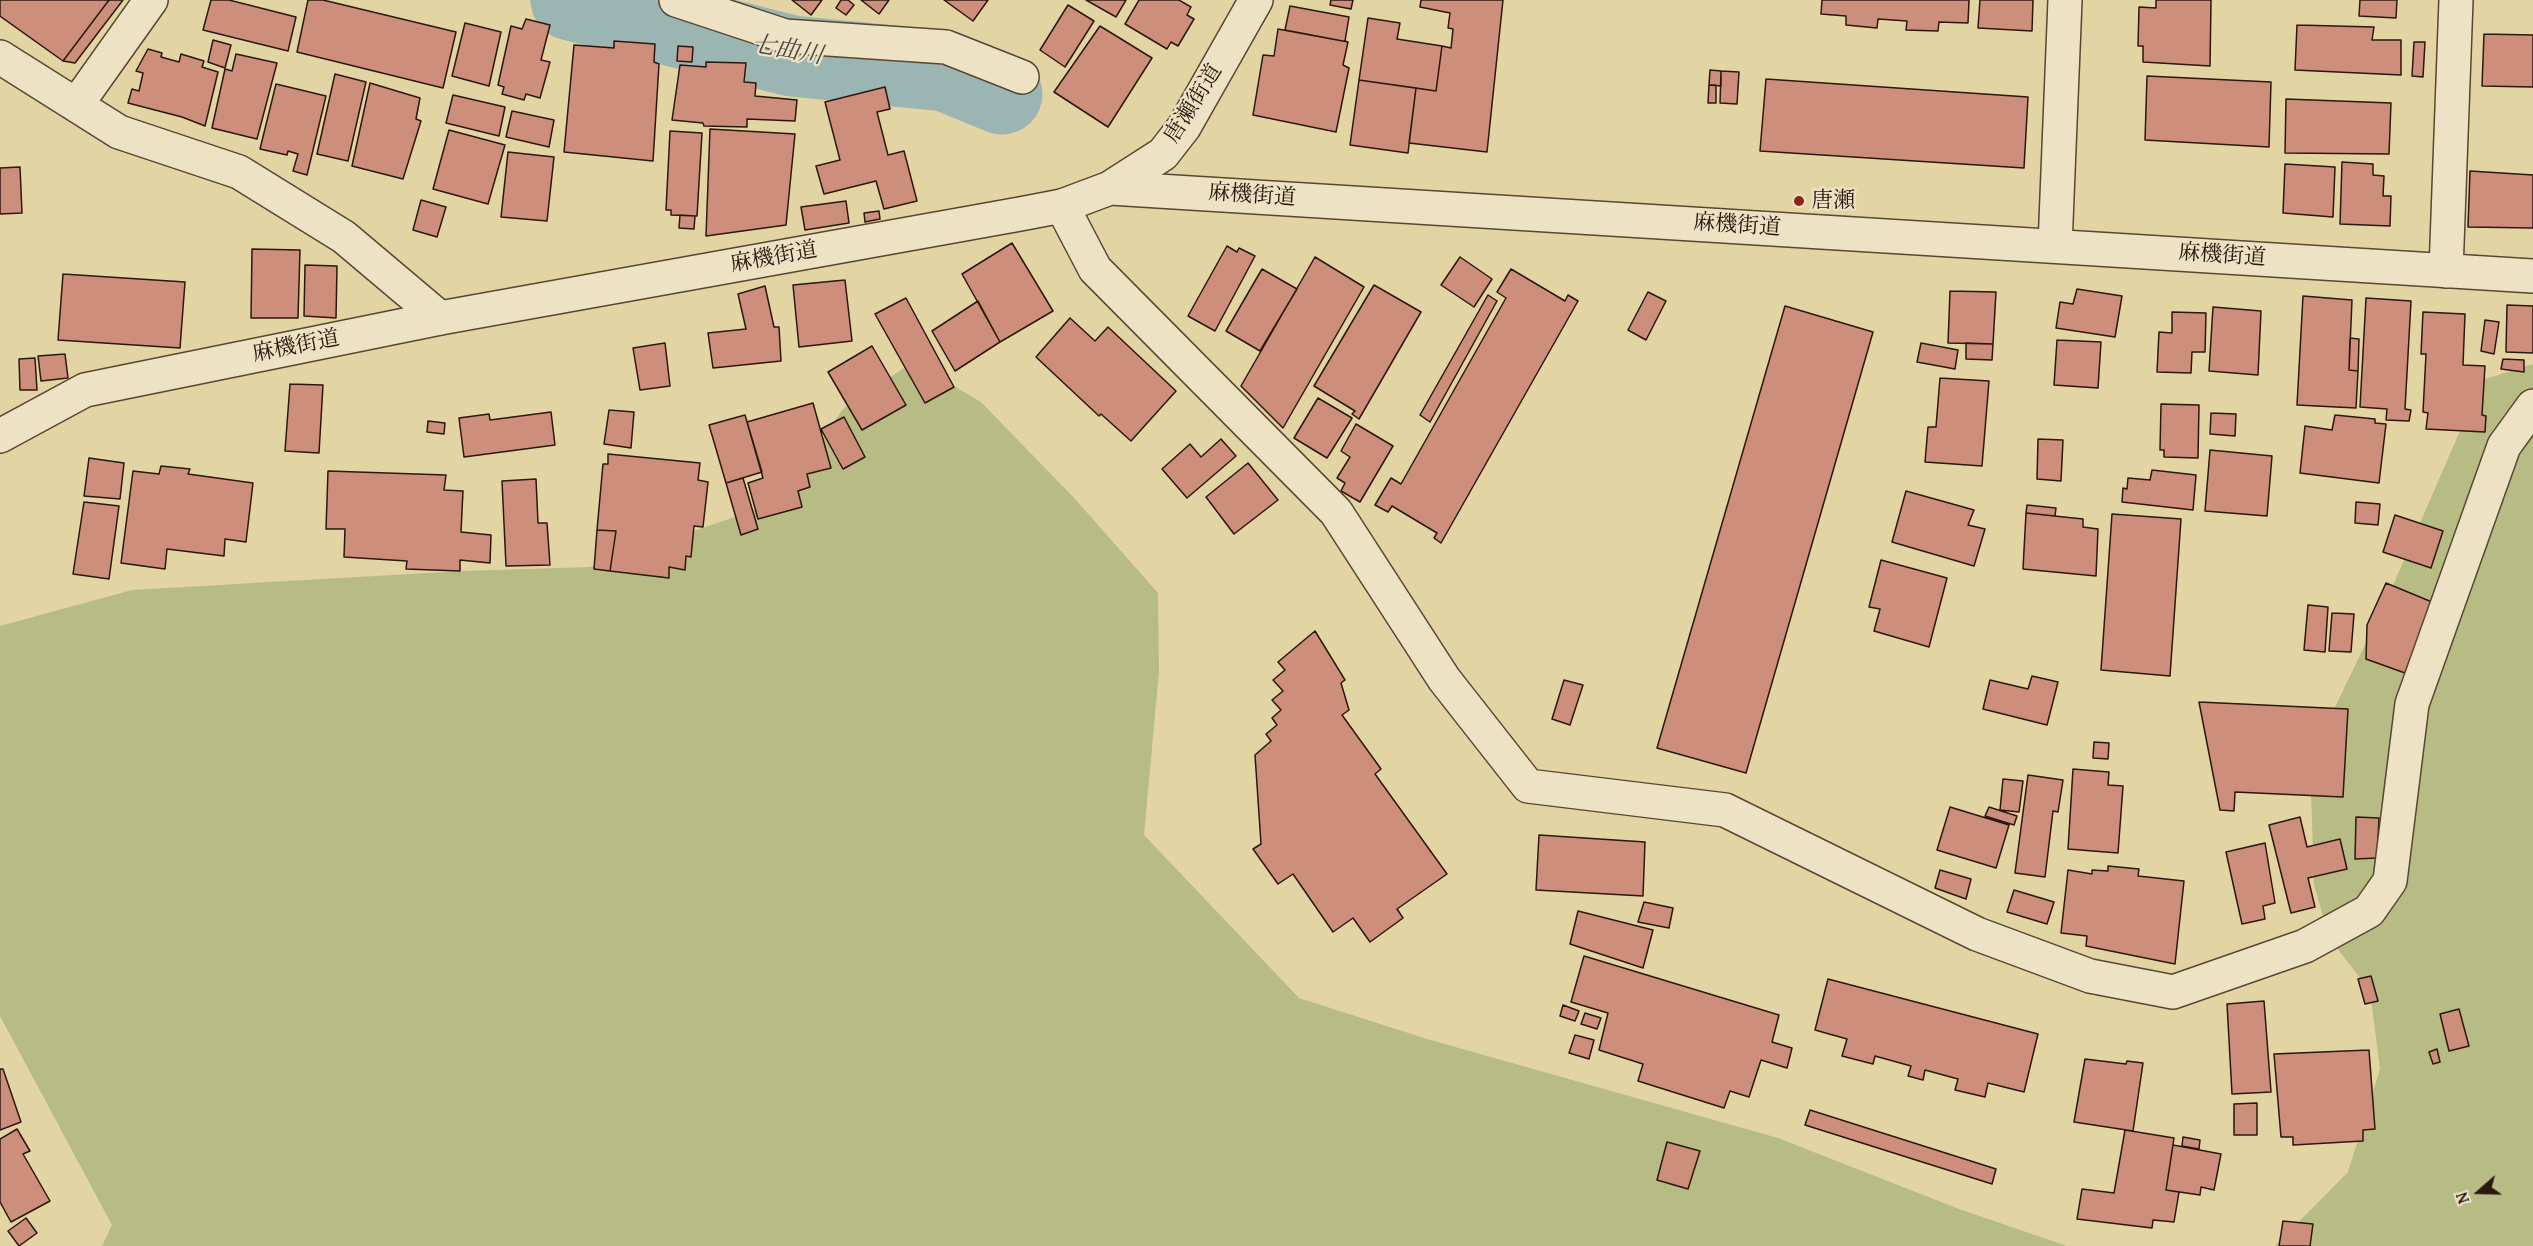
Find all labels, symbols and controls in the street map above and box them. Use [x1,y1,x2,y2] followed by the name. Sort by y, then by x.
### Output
[749,31,825,71] water label: 七曲川
[1159,60,1229,148] street label: 唐瀬街道
[1207,180,1297,212] street label: 麻機街道
[1811,188,1855,214] place label: 唐瀬
[1792,194,1806,208] marker: 唐瀬
[1692,210,1782,242] street label: 麻機街道
[728,237,820,279] street label: 麻機街道
[2177,240,2267,272] street label: 麻機街道
[250,326,342,368] street label: 麻機街道
[2449,1162,2509,1222] north arrow
[2449,1189,2475,1207] text: N

